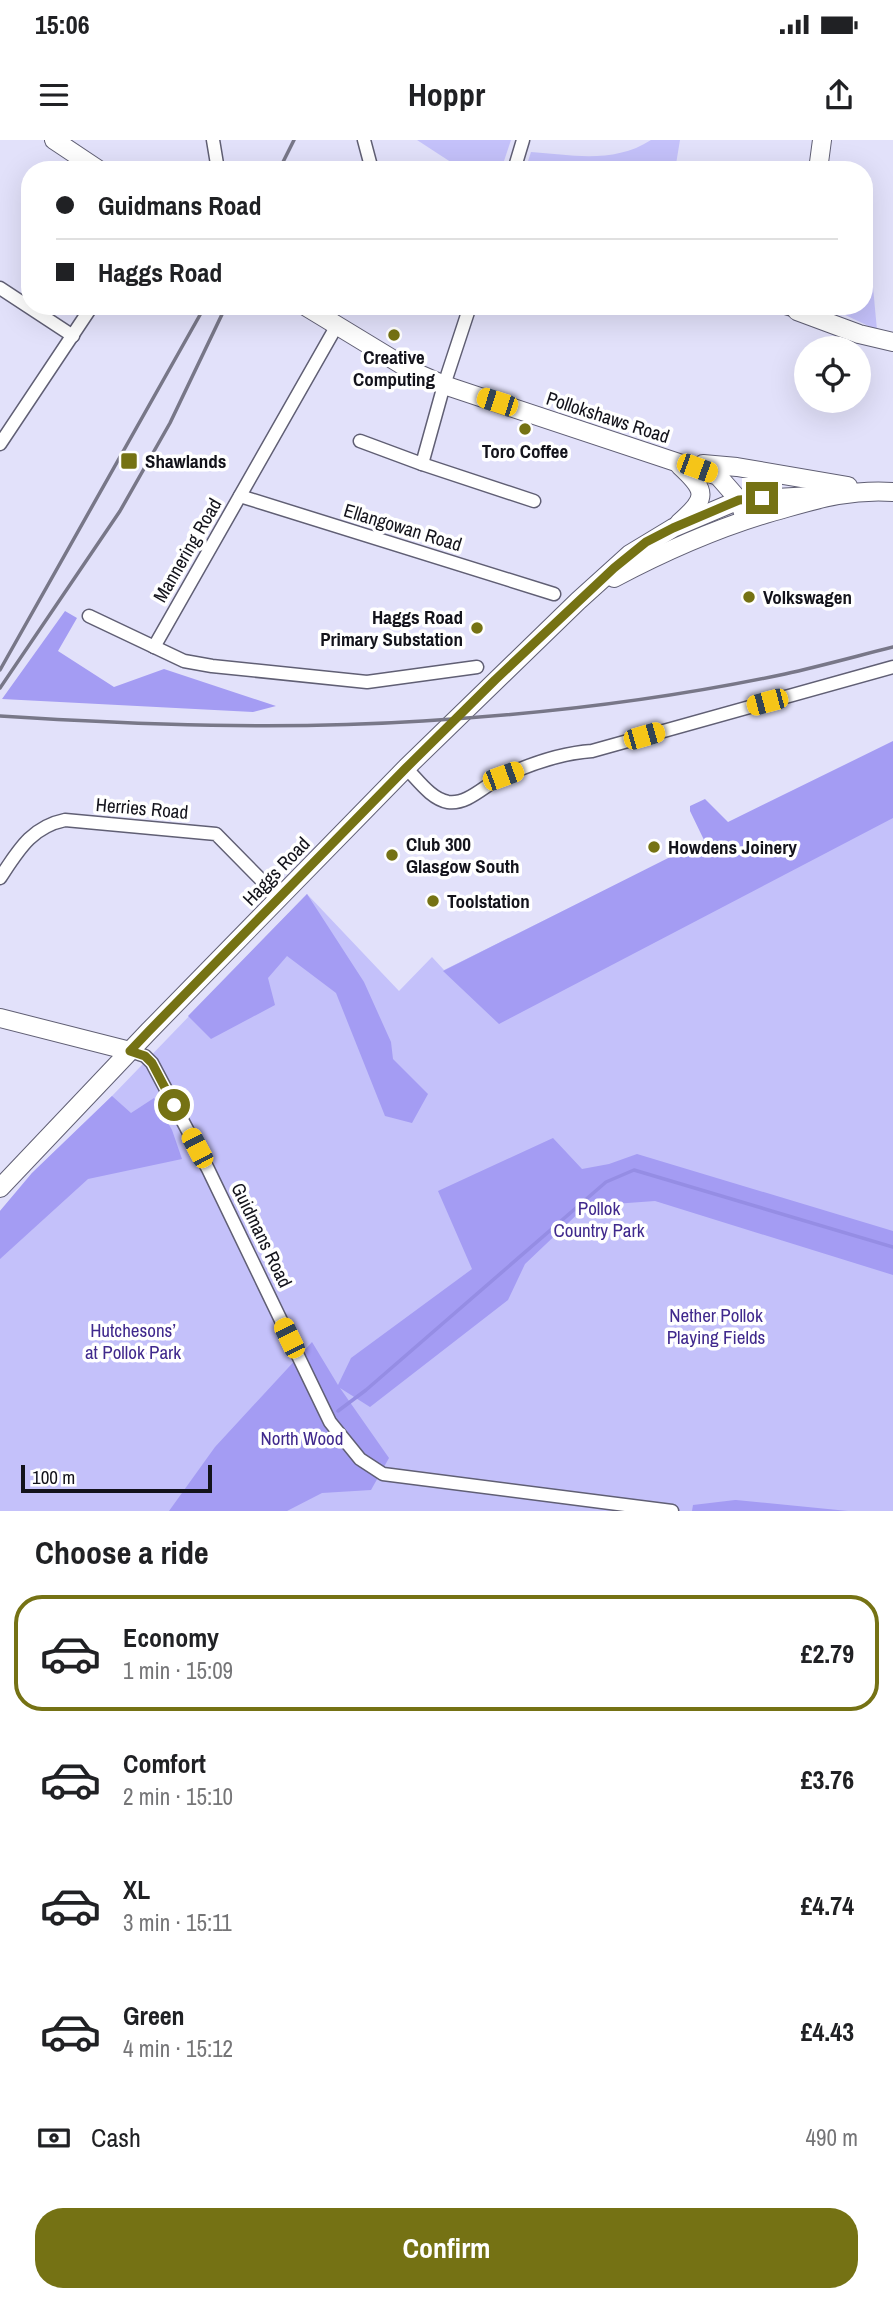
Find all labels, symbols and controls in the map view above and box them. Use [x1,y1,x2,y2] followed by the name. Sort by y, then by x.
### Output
[35,7,90,42] text: 15:06
[408,73,485,116] text: Hoppr
[35,76,73,114] icon: menu
[820,76,858,114] icon: share
[98,188,262,223] text: Guidmans Road
[98,255,222,290] text: Haggs Road
[386,327,402,343] marker: Creative Computing
[794,336,871,413] map controls
[794,336,871,413] button: locate
[353,344,436,392] place label: Creative Computing
[543,385,673,449] street label: Pollokshaws Road
[474,386,521,418] car
[517,421,533,437] marker: Toro Coffee
[482,438,568,464] place label: Toro Coffee
[145,448,226,474] place label: Shawlands
[119,451,139,471] marker: Shawlands
[674,451,721,485] car
[746,482,778,514] route end
[147,493,227,607] street label: Mannering Road
[341,497,465,557] street label: Ellangowan Road
[763,584,852,610] place label: Volkswagen
[741,589,757,605] marker: Volkswagen
[320,604,463,652] place label: Haggs Road Primary Substation
[469,620,485,636] marker: Haggs Road Primary Substation
[744,686,791,718] car
[621,720,668,752] car
[480,759,527,793] car
[95,791,189,825] street label: Herries Road
[237,831,315,911] street label: Haggs Road
[406,831,519,879] place label: Club 300 Glasgow South
[668,834,797,860] place label: Howdens Joinery
[646,839,662,855] marker: Howdens Joinery
[384,847,400,863] marker: Club 300 Glasgow South
[447,888,530,914] place label: Toolstation
[425,893,441,909] marker: Toolstation
[158,1089,190,1121] route start
[178,1125,217,1171] car
[225,1178,299,1292] street label: Guidmans Road
[554,1195,645,1243] park label: Pollok Country Park
[667,1302,766,1350] park label: Nether Pollok Playing Fields
[271,1315,308,1361] car
[85,1317,181,1365] park label: Hutchesons’ at Pollok Park
[261,1425,343,1451] park label: North Wood
[21,1462,212,1494] scale bar
[32,1464,75,1490] text: 100 m
[35,1531,209,1574] text: Choose a ride
[123,1620,219,1655] text: Economy
[39,1622,102,1685] icon: car
[801,1636,854,1671] text: £2.79
[123,1655,233,1686] text: 1 min · 15:09
[123,1746,206,1781] text: Comfort
[39,1748,102,1811] icon: car
[801,1762,854,1797] text: £3.76
[123,1781,233,1812] text: 2 min · 15:10
[123,1872,150,1907] text: XL
[39,1874,102,1937] icon: car
[801,1888,854,1923] text: £4.74
[123,1907,232,1938] text: 3 min · 15:11
[123,1998,185,2033] text: Green
[39,2000,102,2063] icon: car
[801,2014,854,2049] text: £4.43
[123,2033,233,2064] text: 4 min · 15:12
[35,2119,73,2157] icon: cash
[91,2120,141,2155] text: Cash
[806,2122,858,2153] text: 490 m
[35,2208,858,2288] button: Confirm

